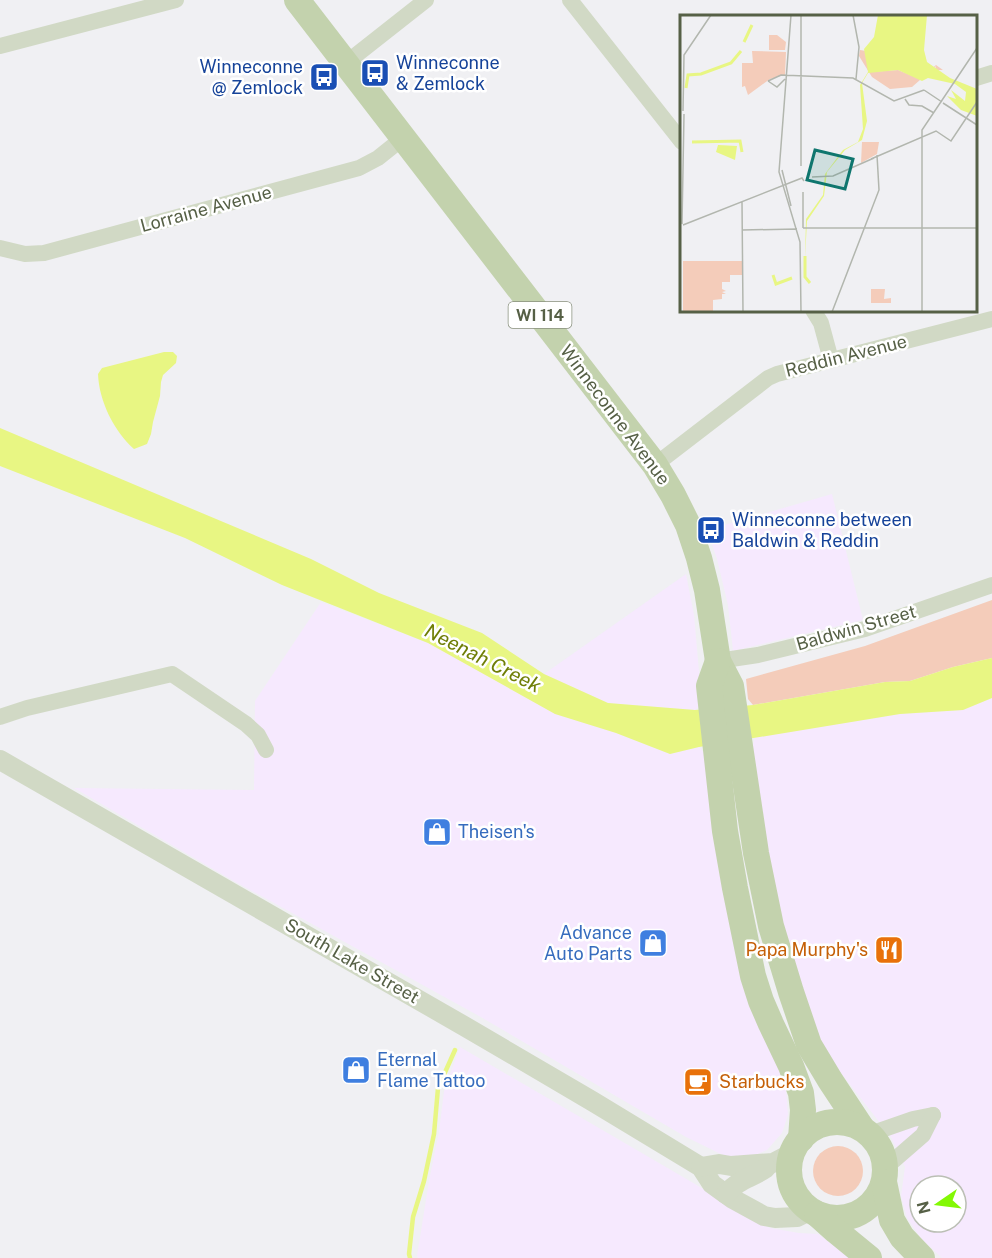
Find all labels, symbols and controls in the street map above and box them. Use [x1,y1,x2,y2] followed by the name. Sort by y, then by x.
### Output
[680,15,977,312] inset map
[396,52,500,94] place label: Winneconne & Zemlock
[199,56,303,98] place label: Winneconne @ Zemlock
[359,57,391,89] bus stop icon: Winneconne & Zemlock
[308,61,340,93] bus stop icon: Winneconne @ Zemlock
[138,181,274,236] street label: Lorraine Avenue
[508,302,572,328] road number: WI 114
[783,330,909,381] street label: Reddin Avenue
[556,341,675,489] street label: Winneconne Avenue
[732,509,912,551] place label: Winneconne between Baldwin & Reddin
[695,514,727,546] bus stop icon: Winneconne between Baldwin & Reddin
[794,600,918,655] street label: Baldwin Street
[421,618,545,698] water label: Neenah Creek
[421,816,453,848] shop icon: Theisen's
[458,821,535,842] place label: Theisen's
[282,914,423,1007] street label: South Lake Street
[544,922,632,964] place label: Advance Auto Parts
[637,927,669,959] shop icon: Advance Auto Parts
[873,934,905,966] restaurant icon: Papa Murphy's
[745,939,868,960] place label: Papa Murphy's
[377,1049,485,1091] place label: Eternal Flame Tattoo
[340,1054,372,1086] shop icon: Eternal Flame Tattoo
[682,1066,714,1098] cafe icon: Starbucks
[719,1071,804,1092] place label: Starbucks
[908,1174,968,1234] north arrow
[913,1199,935,1216] text: N

